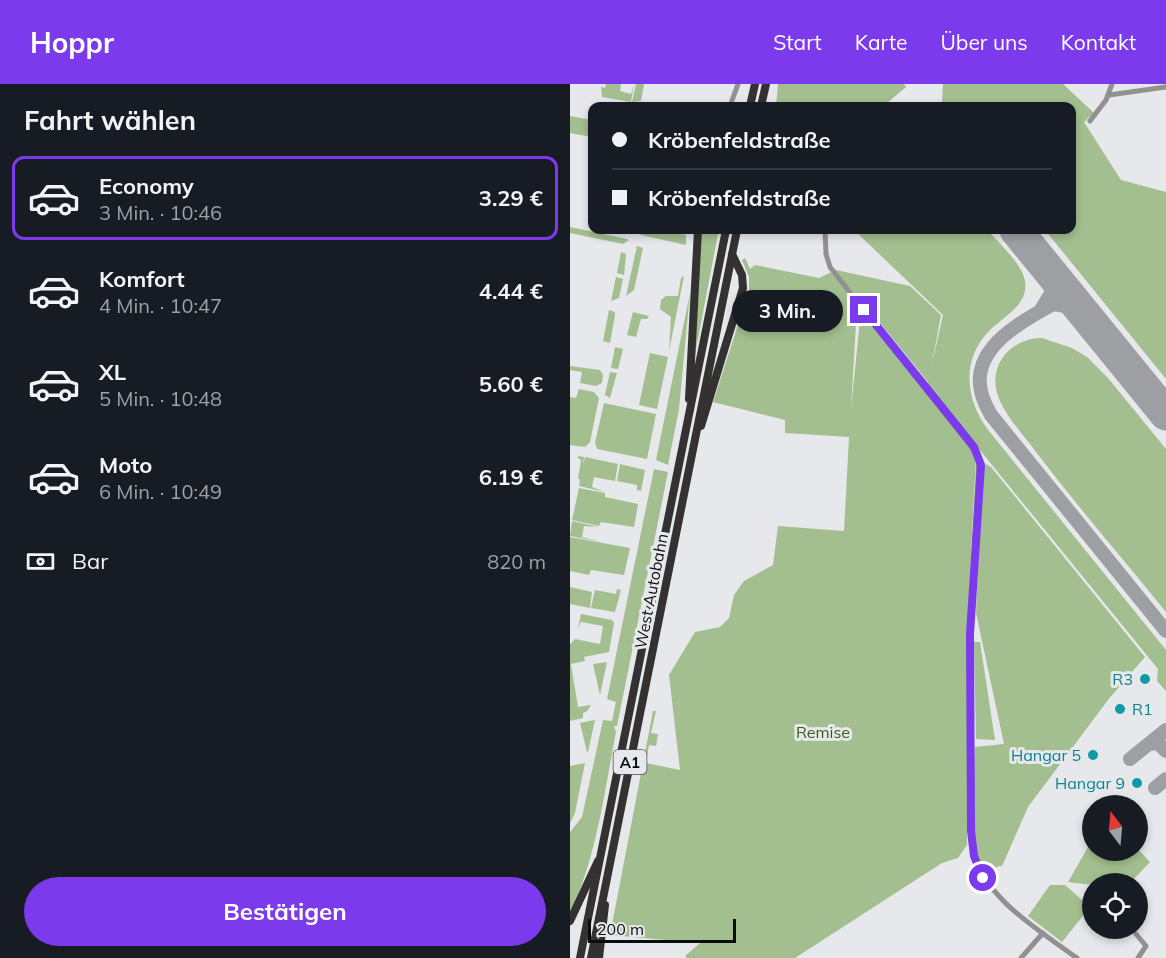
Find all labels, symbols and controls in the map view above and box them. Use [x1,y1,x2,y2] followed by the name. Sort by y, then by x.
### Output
[30,25,114,60] text: Hoppr
[773,29,822,55] text: Start
[855,29,907,55] text: Karte
[940,29,1028,55] text: Über uns
[1061,29,1136,55] text: Kontakt
[24,103,196,137] text: Fahrt wählen
[648,126,831,154] text: Kröbenfeldstraße
[27,171,81,225] icon: car
[99,172,194,200] text: Economy
[479,184,543,212] text: 3.29 €
[648,184,831,212] text: Kröbenfeldstraße
[99,200,222,225] text: 3 Min. · 10:46
[27,264,81,318] icon: car
[99,265,185,293] text: Komfort
[479,277,543,305] text: 4.44 €
[732,289,843,331] callout: 3 Min.
[99,293,222,318] text: 4 Min. · 10:47
[850,296,877,323] route end
[759,298,816,323] text: 3 Min.
[27,357,81,411] icon: car
[99,358,126,386] text: XL
[479,370,543,398] text: 5.60 €
[99,386,222,411] text: 5 Min. · 10:48
[27,450,81,504] icon: car
[99,451,152,479] text: Moto
[479,463,543,491] text: 6.19 €
[99,479,222,504] text: 6 Min. · 10:49
[630,532,672,650] street label: West Autobahn
[24,545,57,578] icon: cash
[72,547,108,575] text: Bar
[487,549,546,574] text: 820 m
[1112,669,1133,689] place label: R3
[1138,672,1152,686] marker: R3
[1132,699,1153,719] place label: R1
[1113,702,1127,716] marker: R1
[796,722,850,742] park label: Remise
[1011,745,1081,765] place label: Hangar 5
[1086,748,1100,762] marker: Hangar 5
[614,750,646,774] road number: A1
[1055,773,1125,793] place label: Hangar 9
[1130,776,1144,790] marker: Hangar 9
[1082,795,1148,861] north arrow
[1082,795,1148,939] map controls
[969,864,996,891] route start
[1082,873,1148,939] button: locate
[24,877,546,946] button: Bestätigen
[588,916,736,944] scale bar
[597,919,644,939] text: 200 m

